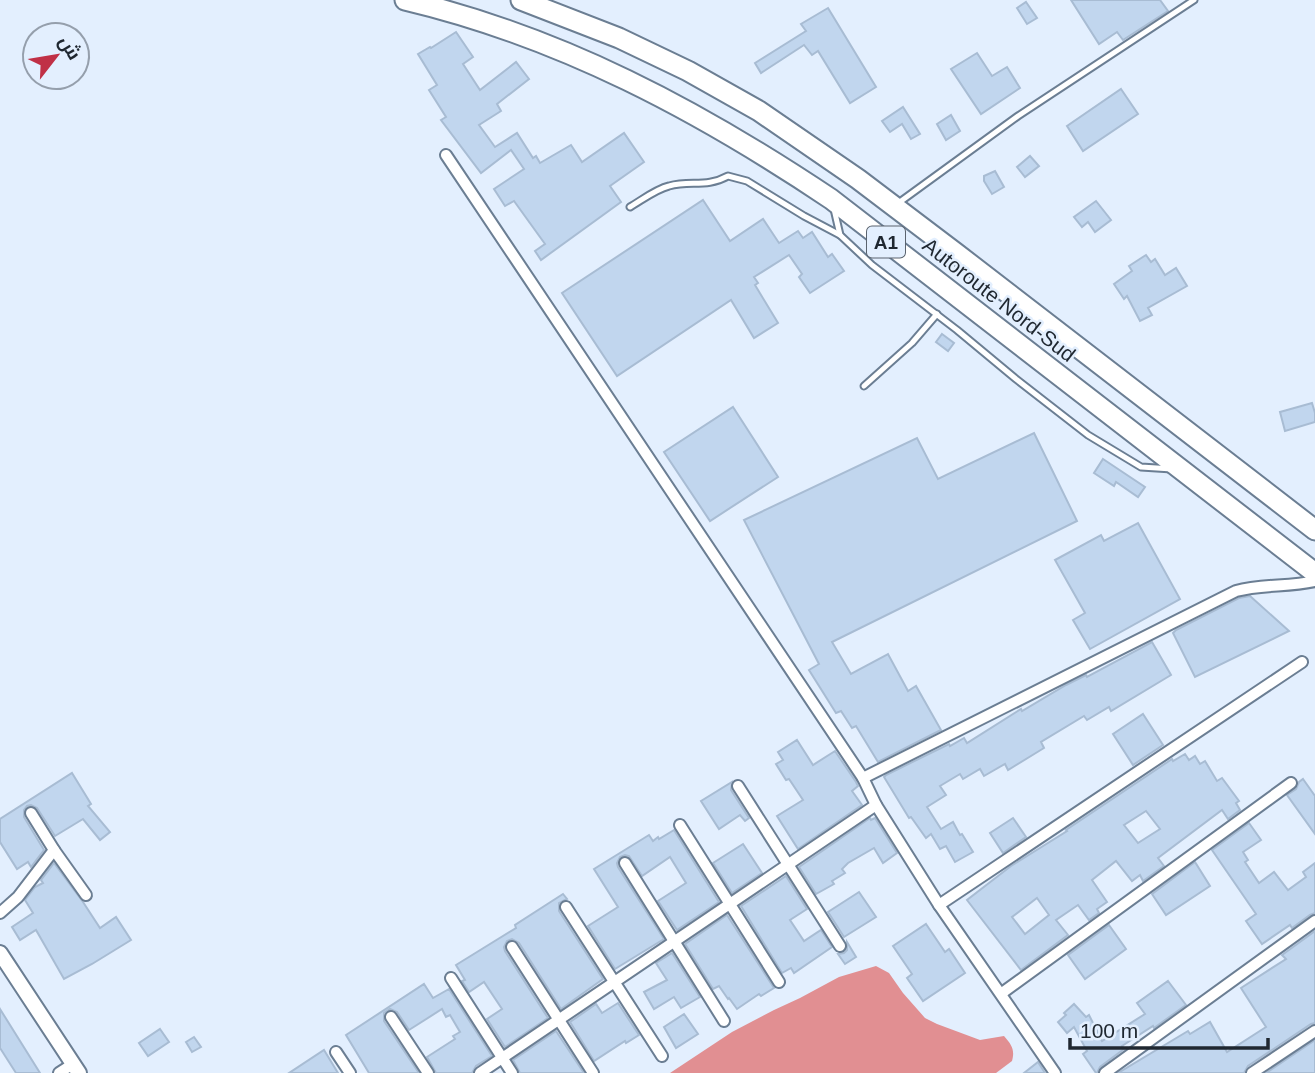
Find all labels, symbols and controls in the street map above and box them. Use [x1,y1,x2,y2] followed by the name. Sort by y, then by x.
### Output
[21,21,91,91] north arrow
[54,32,85,64] text: ش
[867,226,905,258] road number: A1
[919,233,1080,366] street label: Autoroute Nord-Sud
[1070,1006,1268,1050] scale bar
[1080,1019,1138,1042] text: 100 m

